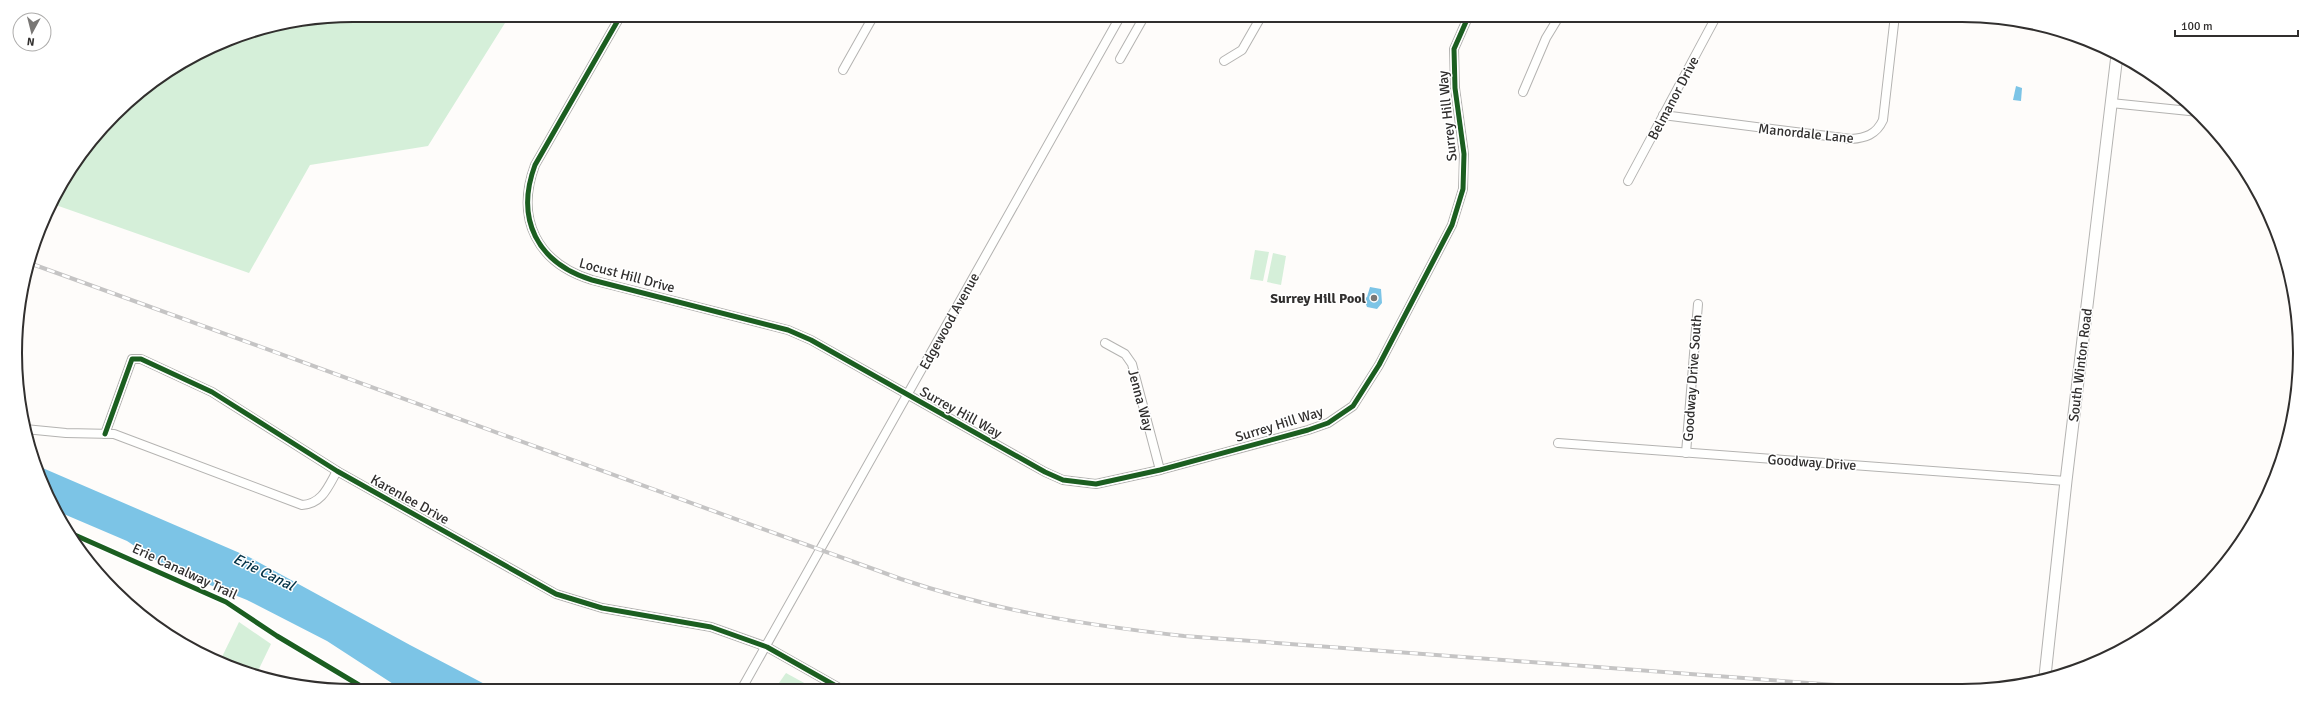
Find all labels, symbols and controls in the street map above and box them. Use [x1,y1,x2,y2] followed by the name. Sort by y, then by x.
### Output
[12,12,52,52] north arrow
[2175,12,2298,38] scale bar
[2181,19,2213,34] text: 100 m
[26,35,35,48] text: N
[1644,53,1703,143] street label: Belmanor Drive
[1434,69,1461,162] street label: Surrey Hill Way
[1757,120,1854,147] street label: Manordale Lane
[577,255,677,296] street label: Locust Hill Drive
[916,270,983,373] street label: Edgewood Avenue
[1270,290,1367,307] place label: Surrey Hill Pool
[1369,293,1379,303] marker: Surrey Hill Pool
[2065,307,2096,423] street label: South Winton Road
[1680,314,1705,442] street label: Goodway Drive South
[1124,367,1157,433] street label: Jenna Way
[917,383,1005,442] street label: Surrey Hill Way
[1233,403,1326,446] street label: Surrey Hill Way
[1767,451,1857,474] street label: Goodway Drive
[367,471,452,528] street label: Karenlee Drive
[129,540,240,603] street label: Erie Canalway Trail
[230,549,299,595] water label: Erie Canal

